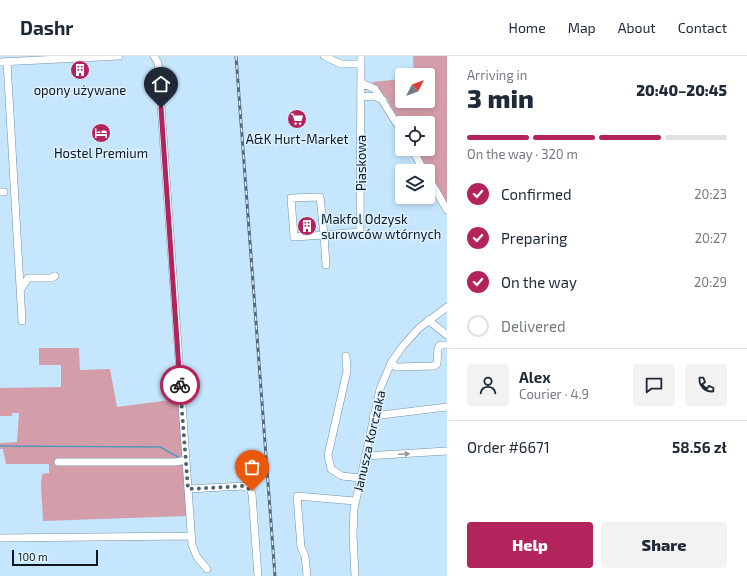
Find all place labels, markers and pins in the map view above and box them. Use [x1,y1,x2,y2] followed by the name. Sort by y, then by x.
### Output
[69,59,91,81] building icon: opony używane
[144,67,178,108] pin
[34,82,126,98] place label: opony używane
[286,108,308,130] supermarket icon: A&K Hurt-Market
[90,122,112,144] hotel icon: Hostel Premium
[246,131,348,147] place label: A&K Hurt-Market
[54,145,148,161] place label: Hostel Premium
[321,211,441,242] place label: Makfol Odzysk surowców wtórnych
[296,215,318,237] building icon: Makfol Odzysk surowców wtórnych
[235,450,269,491] pin

